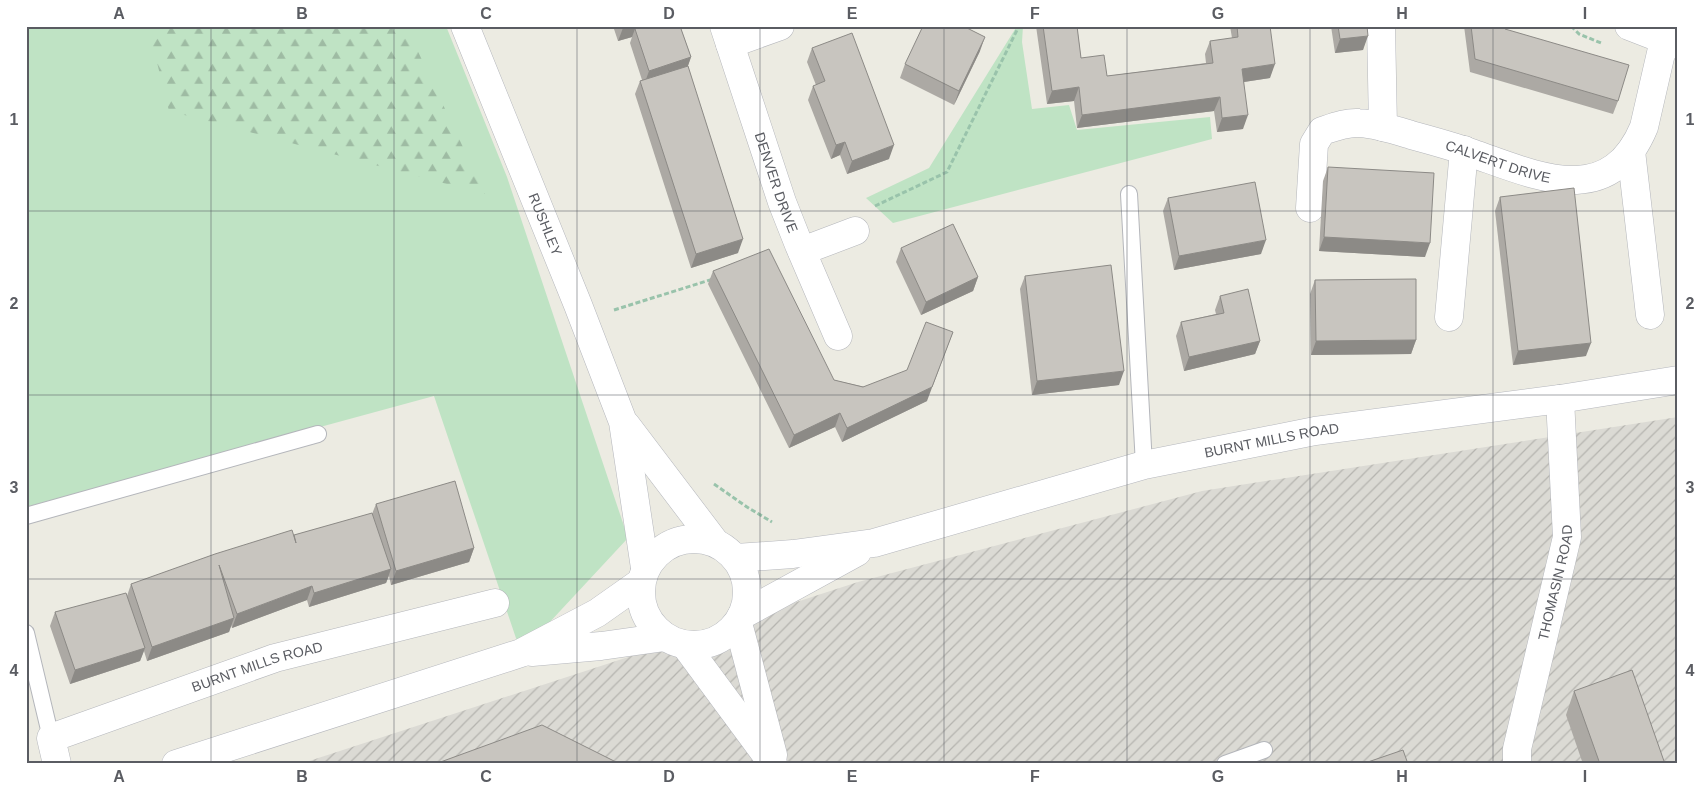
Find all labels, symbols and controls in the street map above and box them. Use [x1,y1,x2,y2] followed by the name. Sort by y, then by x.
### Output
[113,5,125,22] text: A
[296,5,308,22] text: B
[480,5,492,22] text: C
[663,5,675,22] text: D
[847,5,858,22] text: E
[1030,5,1040,22] text: F
[1212,5,1224,22] text: G
[1396,5,1408,22] text: H
[1583,5,1587,22] text: I
[10,111,19,128] text: 1
[1686,111,1695,128] text: 1
[752,130,801,235] street label: DENVER DRIVE
[1444,137,1552,186] street label: CALVERT DRIVE
[525,191,565,259] street label: RUSHLEY
[10,295,19,312] text: 2
[1686,295,1695,312] text: 2
[1203,420,1340,461] street label: BURNT MILLS ROAD
[10,479,19,496] text: 3
[1686,479,1695,496] text: 3
[1535,524,1575,642] street label: THOMASIN ROAD
[189,638,324,695] street label: BURNT MILLS ROAD
[10,662,19,679] text: 4
[1686,662,1695,679] text: 4
[113,768,125,785] text: A
[296,768,308,785] text: B
[480,768,492,785] text: C
[663,768,675,785] text: D
[847,768,858,785] text: E
[1030,768,1040,785] text: F
[1212,768,1224,785] text: G
[1396,768,1408,785] text: H
[1583,768,1587,785] text: I

